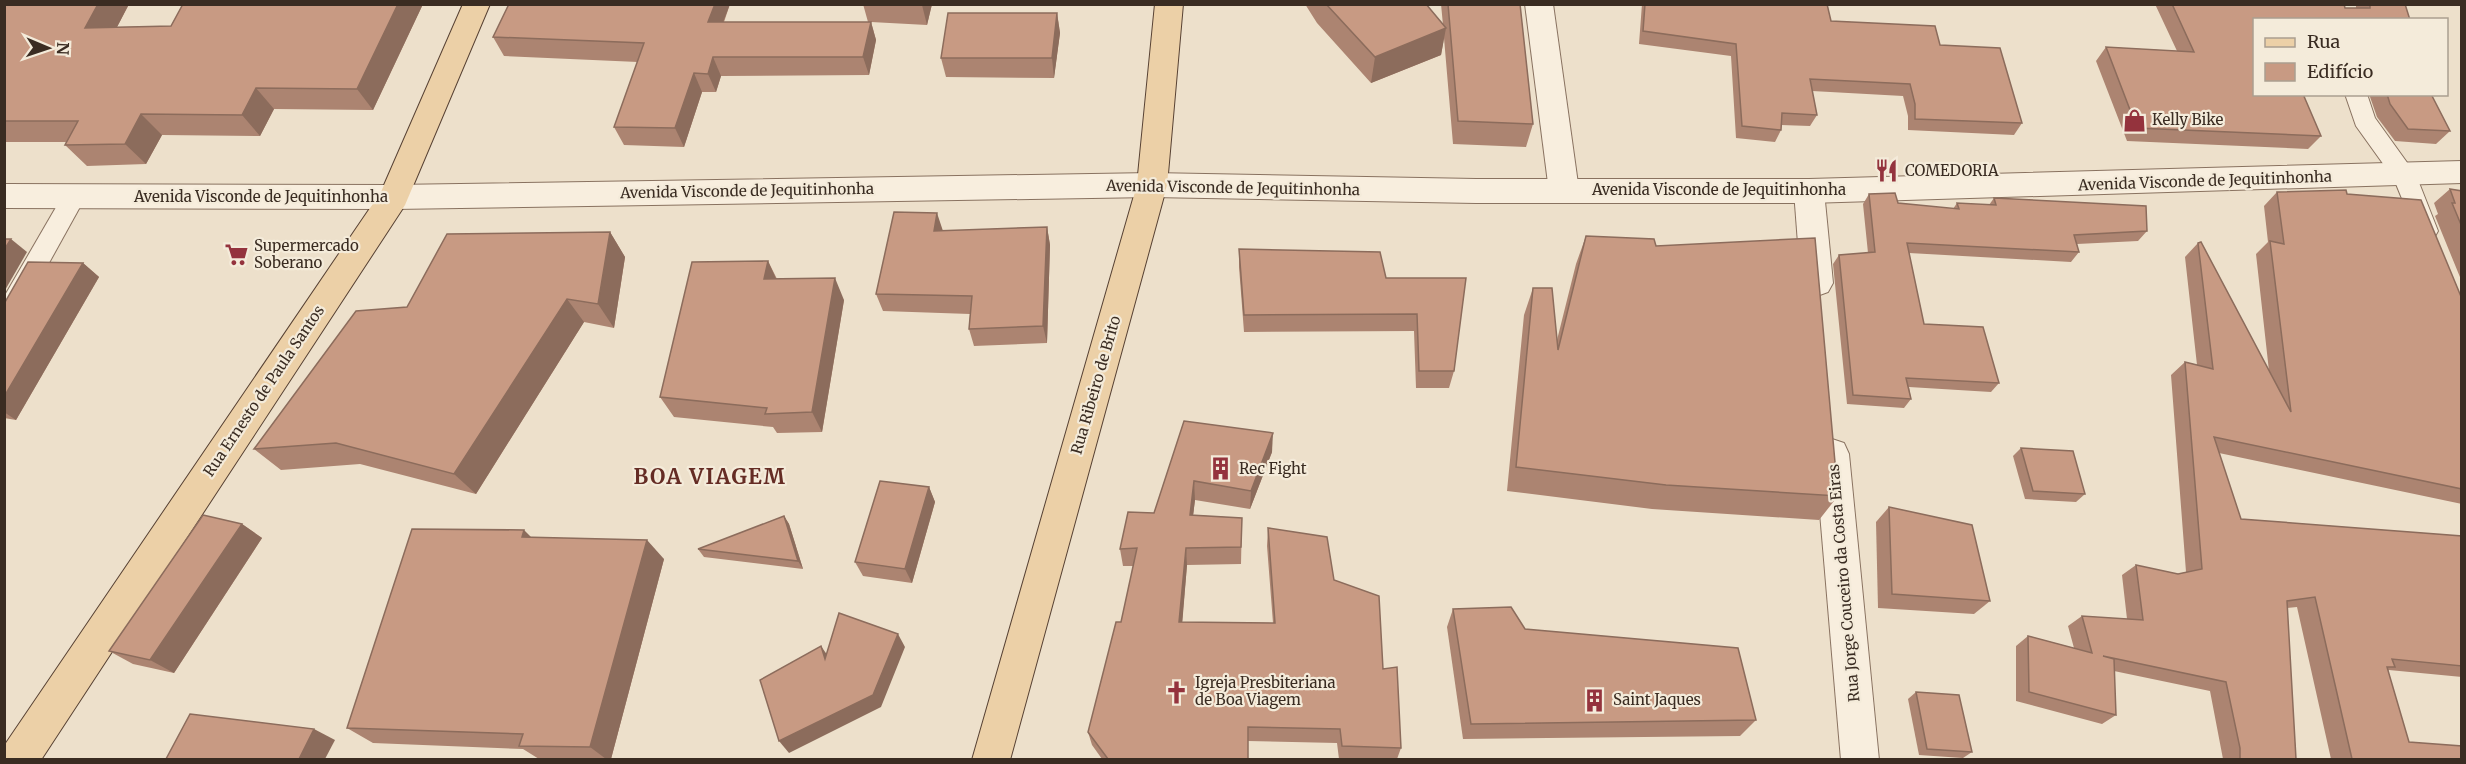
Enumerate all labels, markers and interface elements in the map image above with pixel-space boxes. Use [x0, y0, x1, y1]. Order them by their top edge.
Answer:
north arrow [18, 18, 78, 78]
legend [2253, 18, 2448, 96]
text: Rua [2307, 30, 2341, 53]
text: N [53, 42, 73, 56]
text: Edifício [2307, 60, 2373, 83]
shop icon: Kelly Bike [2121, 107, 2147, 133]
place label: Kelly Bike [2152, 110, 2224, 129]
restaurant icon: COMEDORIA [1874, 158, 1900, 184]
place label: COMEDORIA [1905, 161, 1999, 180]
street label: Avenida Visconde de Jequitinhonha [2077, 167, 2332, 194]
street label: Avenida Visconde de Jequitinhonha [1105, 176, 1360, 199]
street label: Avenida Visconde de Jequitinhonha [619, 179, 874, 202]
street label: Avenida Visconde de Jequitinhonha [1591, 180, 1846, 199]
street label: Avenida Visconde de Jequitinhonha [133, 187, 388, 206]
place label: Supermercado Soberano [254, 236, 359, 272]
supermarket icon: Supermercado Soberano [223, 242, 249, 268]
street label: Rua Ernesto de Paula Santos [199, 301, 328, 480]
street label: Rua Ribeiro de Brito [1067, 313, 1124, 456]
building icon: Rec Fight [1208, 456, 1234, 482]
place label: Rec Fight [1239, 459, 1307, 478]
district label: BOA VIAGEM [634, 463, 786, 490]
street label: Rua Jorge Couceiro da Costa Eiras [1824, 463, 1863, 703]
place label: Igreja Presbiteriana de Boa Viagem [1195, 673, 1336, 709]
church icon: Igreja Presbiteriana de Boa Viagem [1164, 679, 1190, 705]
building icon: Saint Jaques [1582, 687, 1608, 713]
place label: Saint Jaques [1613, 690, 1701, 709]

